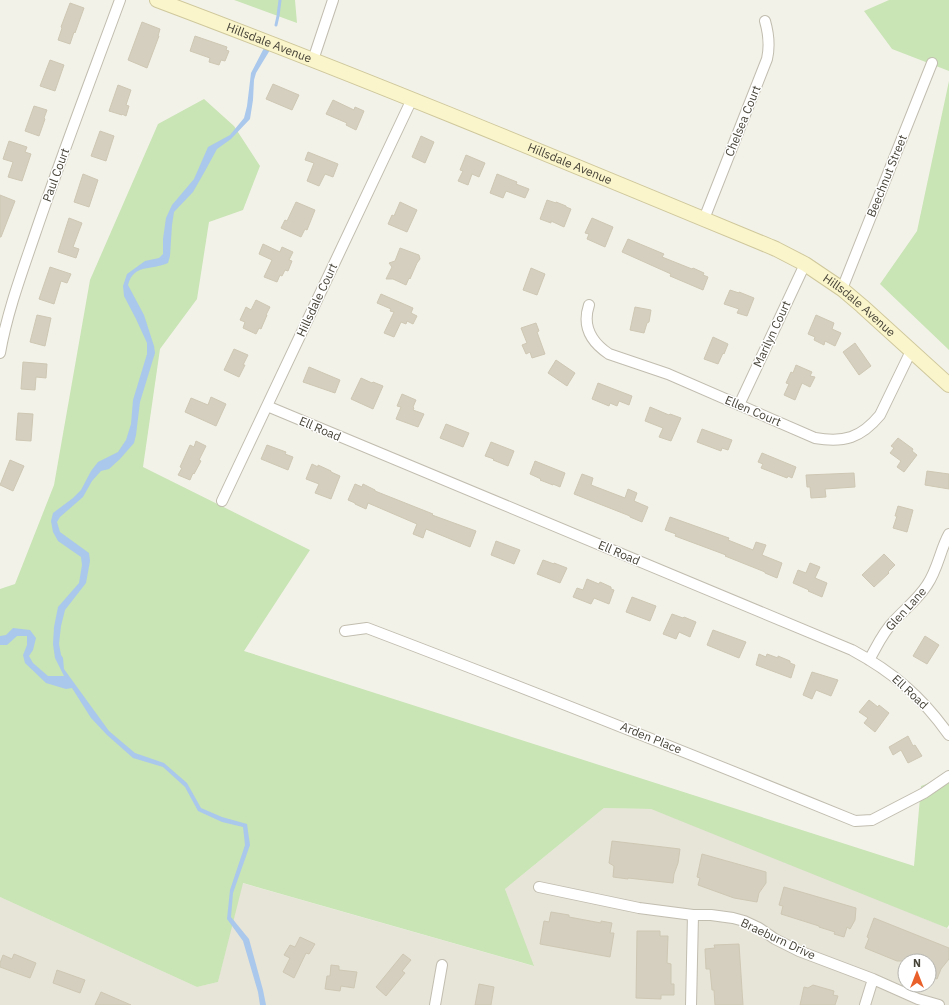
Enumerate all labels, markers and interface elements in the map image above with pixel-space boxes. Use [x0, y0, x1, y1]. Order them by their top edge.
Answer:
street label: Hillsdale Avenue [225, 19, 314, 66]
street label: Chelsea Court [721, 83, 764, 159]
street label: Beechnut Street [863, 132, 910, 219]
street label: Hillsdale Avenue [525, 139, 615, 187]
street label: Paul Court [39, 146, 72, 204]
street label: Hillsdale Court [293, 261, 340, 339]
street label: Hillsdale Avenue [820, 270, 899, 340]
street label: Marilyn Court [750, 298, 794, 370]
street label: Ellen Court [723, 392, 783, 429]
street label: Ell Road [297, 413, 343, 444]
street label: Ell Road [596, 537, 642, 568]
street label: Glen Lane [882, 583, 929, 634]
street label: Ell Road [889, 671, 932, 712]
street label: Arden Place [618, 718, 684, 757]
street label: Braeburn Drive [738, 915, 818, 963]
north arrow [897, 953, 937, 993]
text: N [913, 956, 921, 970]

